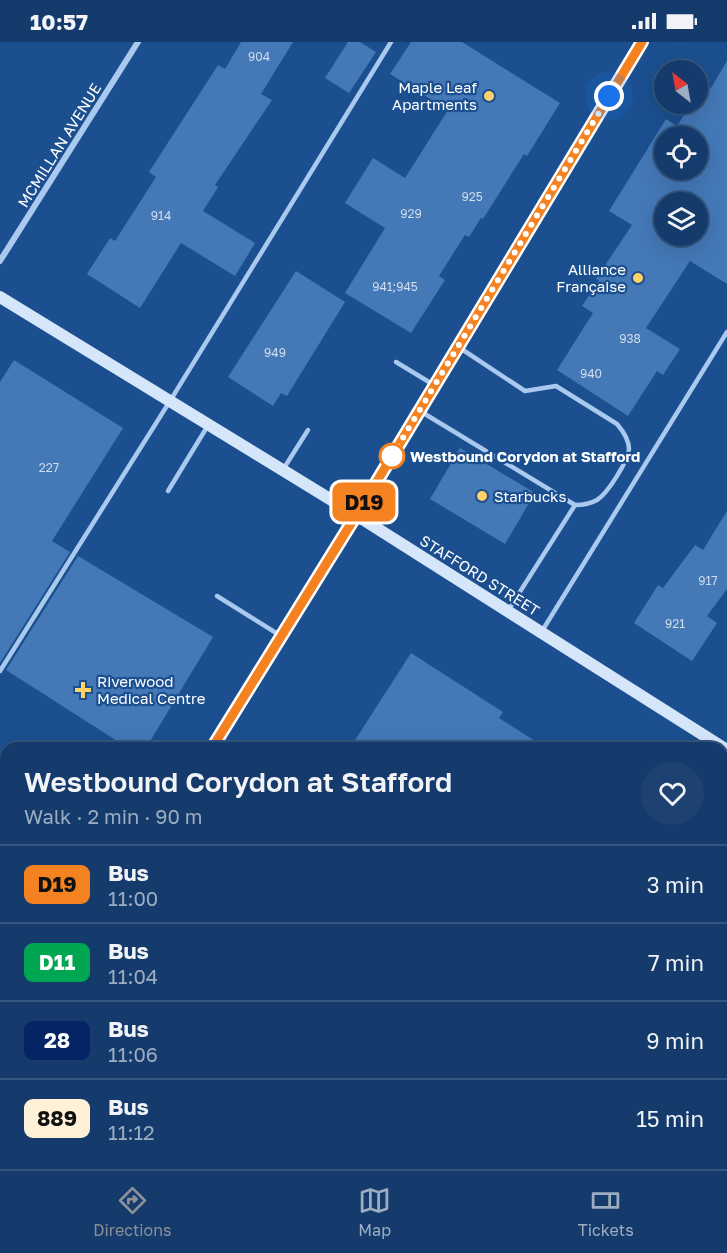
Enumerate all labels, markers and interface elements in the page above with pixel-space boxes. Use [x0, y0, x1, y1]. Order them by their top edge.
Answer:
text: 10:57 [30, 8, 88, 35]
house number: 904 [248, 49, 270, 64]
north arrow [654, 60, 708, 114]
map controls [654, 60, 708, 246]
place label: Maple Leaf Apartments [392, 78, 478, 113]
street label: MCMILLAN AVENUE [14, 80, 104, 210]
your location [594, 81, 624, 111]
marker: Maple Leaf Apartments [482, 89, 496, 103]
button: locate [654, 126, 708, 180]
house number: 925 [461, 189, 483, 204]
button: layers [654, 192, 708, 246]
house number: 929 [400, 206, 422, 221]
house number: 914 [151, 208, 171, 223]
place label: Alliance Française [556, 260, 626, 295]
marker: Alliance Française [631, 271, 645, 285]
house number: 941;945 [372, 279, 418, 294]
house number: 938 [619, 331, 641, 346]
house number: 949 [264, 345, 286, 360]
house number: 940 [580, 366, 602, 381]
marker: Westbound Corydon at Stafford [379, 443, 405, 469]
place label: Westbound Corydon at Stafford [410, 447, 640, 465]
house number: 227 [39, 460, 59, 475]
line badge: D19 [330, 482, 398, 522]
place label: Starbucks [494, 487, 567, 505]
text: D19 [344, 489, 384, 515]
marker: Starbucks [475, 489, 489, 503]
street label: STAFFORD STREET [417, 531, 543, 619]
house number: 917 [698, 573, 718, 588]
house number: 921 [665, 616, 685, 631]
place label: Riverwood Medical Centre [97, 672, 206, 707]
marker: Riverwood Medical Centre [74, 681, 92, 699]
button: heart [641, 762, 704, 825]
text: Westbound Corydon at Stafford [24, 765, 452, 798]
text: Walk · 2 min · 90 m [24, 804, 203, 828]
text: Bus [108, 859, 149, 886]
text: D19 [37, 871, 77, 897]
text: 3 min [647, 871, 704, 898]
text: 11:00 [108, 886, 158, 910]
text: Bus [108, 937, 149, 964]
text: D11 [39, 949, 75, 975]
text: 7 min [648, 949, 704, 976]
text: 11:04 [108, 964, 158, 988]
text: Bus [108, 1015, 149, 1042]
text: 28 [44, 1027, 70, 1053]
text: 9 min [646, 1027, 704, 1054]
text: 11:06 [108, 1042, 158, 1066]
text: Bus [108, 1093, 149, 1120]
text: 889 [37, 1105, 77, 1131]
text: 15 min [636, 1105, 704, 1132]
text: 11:12 [108, 1120, 155, 1144]
tab: Directions [93, 1184, 172, 1240]
tab: Map [358, 1184, 391, 1240]
tab: Tickets [578, 1184, 634, 1240]

